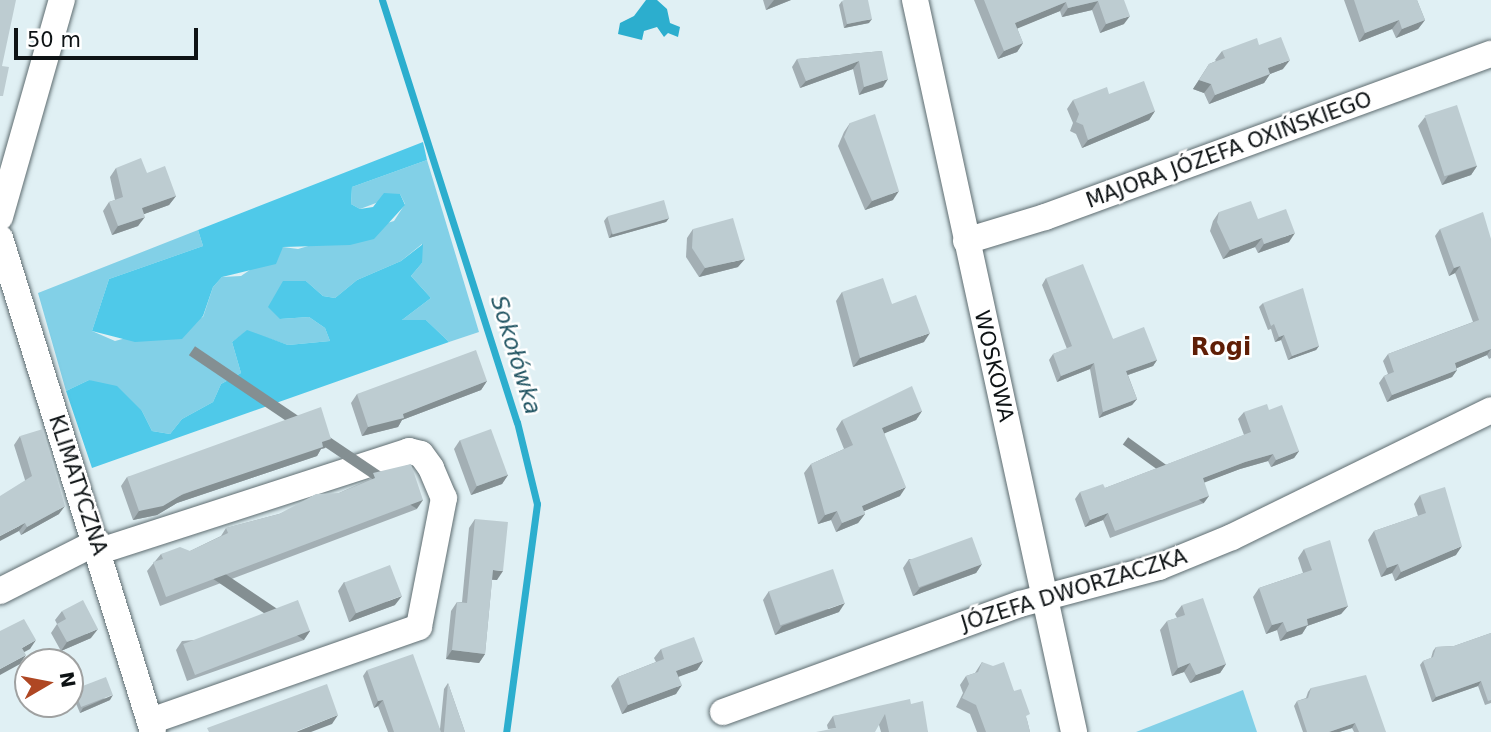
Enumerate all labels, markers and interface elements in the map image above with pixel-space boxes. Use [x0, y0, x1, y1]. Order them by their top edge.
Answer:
scale bar [18, 14, 201, 58]
text: 50 m [27, 28, 81, 52]
street label: MAJORA JÓZEFA OXIŃSKIEGO [1083, 86, 1375, 214]
water label: Sokołówka [485, 292, 547, 418]
street label: WOSKOWA [969, 308, 1019, 424]
district label: Rogi [1191, 334, 1251, 362]
street label: KLIMATYCZNA [43, 412, 113, 558]
street label: JÓZEFA DWORZACZKA [958, 544, 1190, 636]
north arrow [14, 648, 84, 718]
text: N [55, 670, 80, 689]

